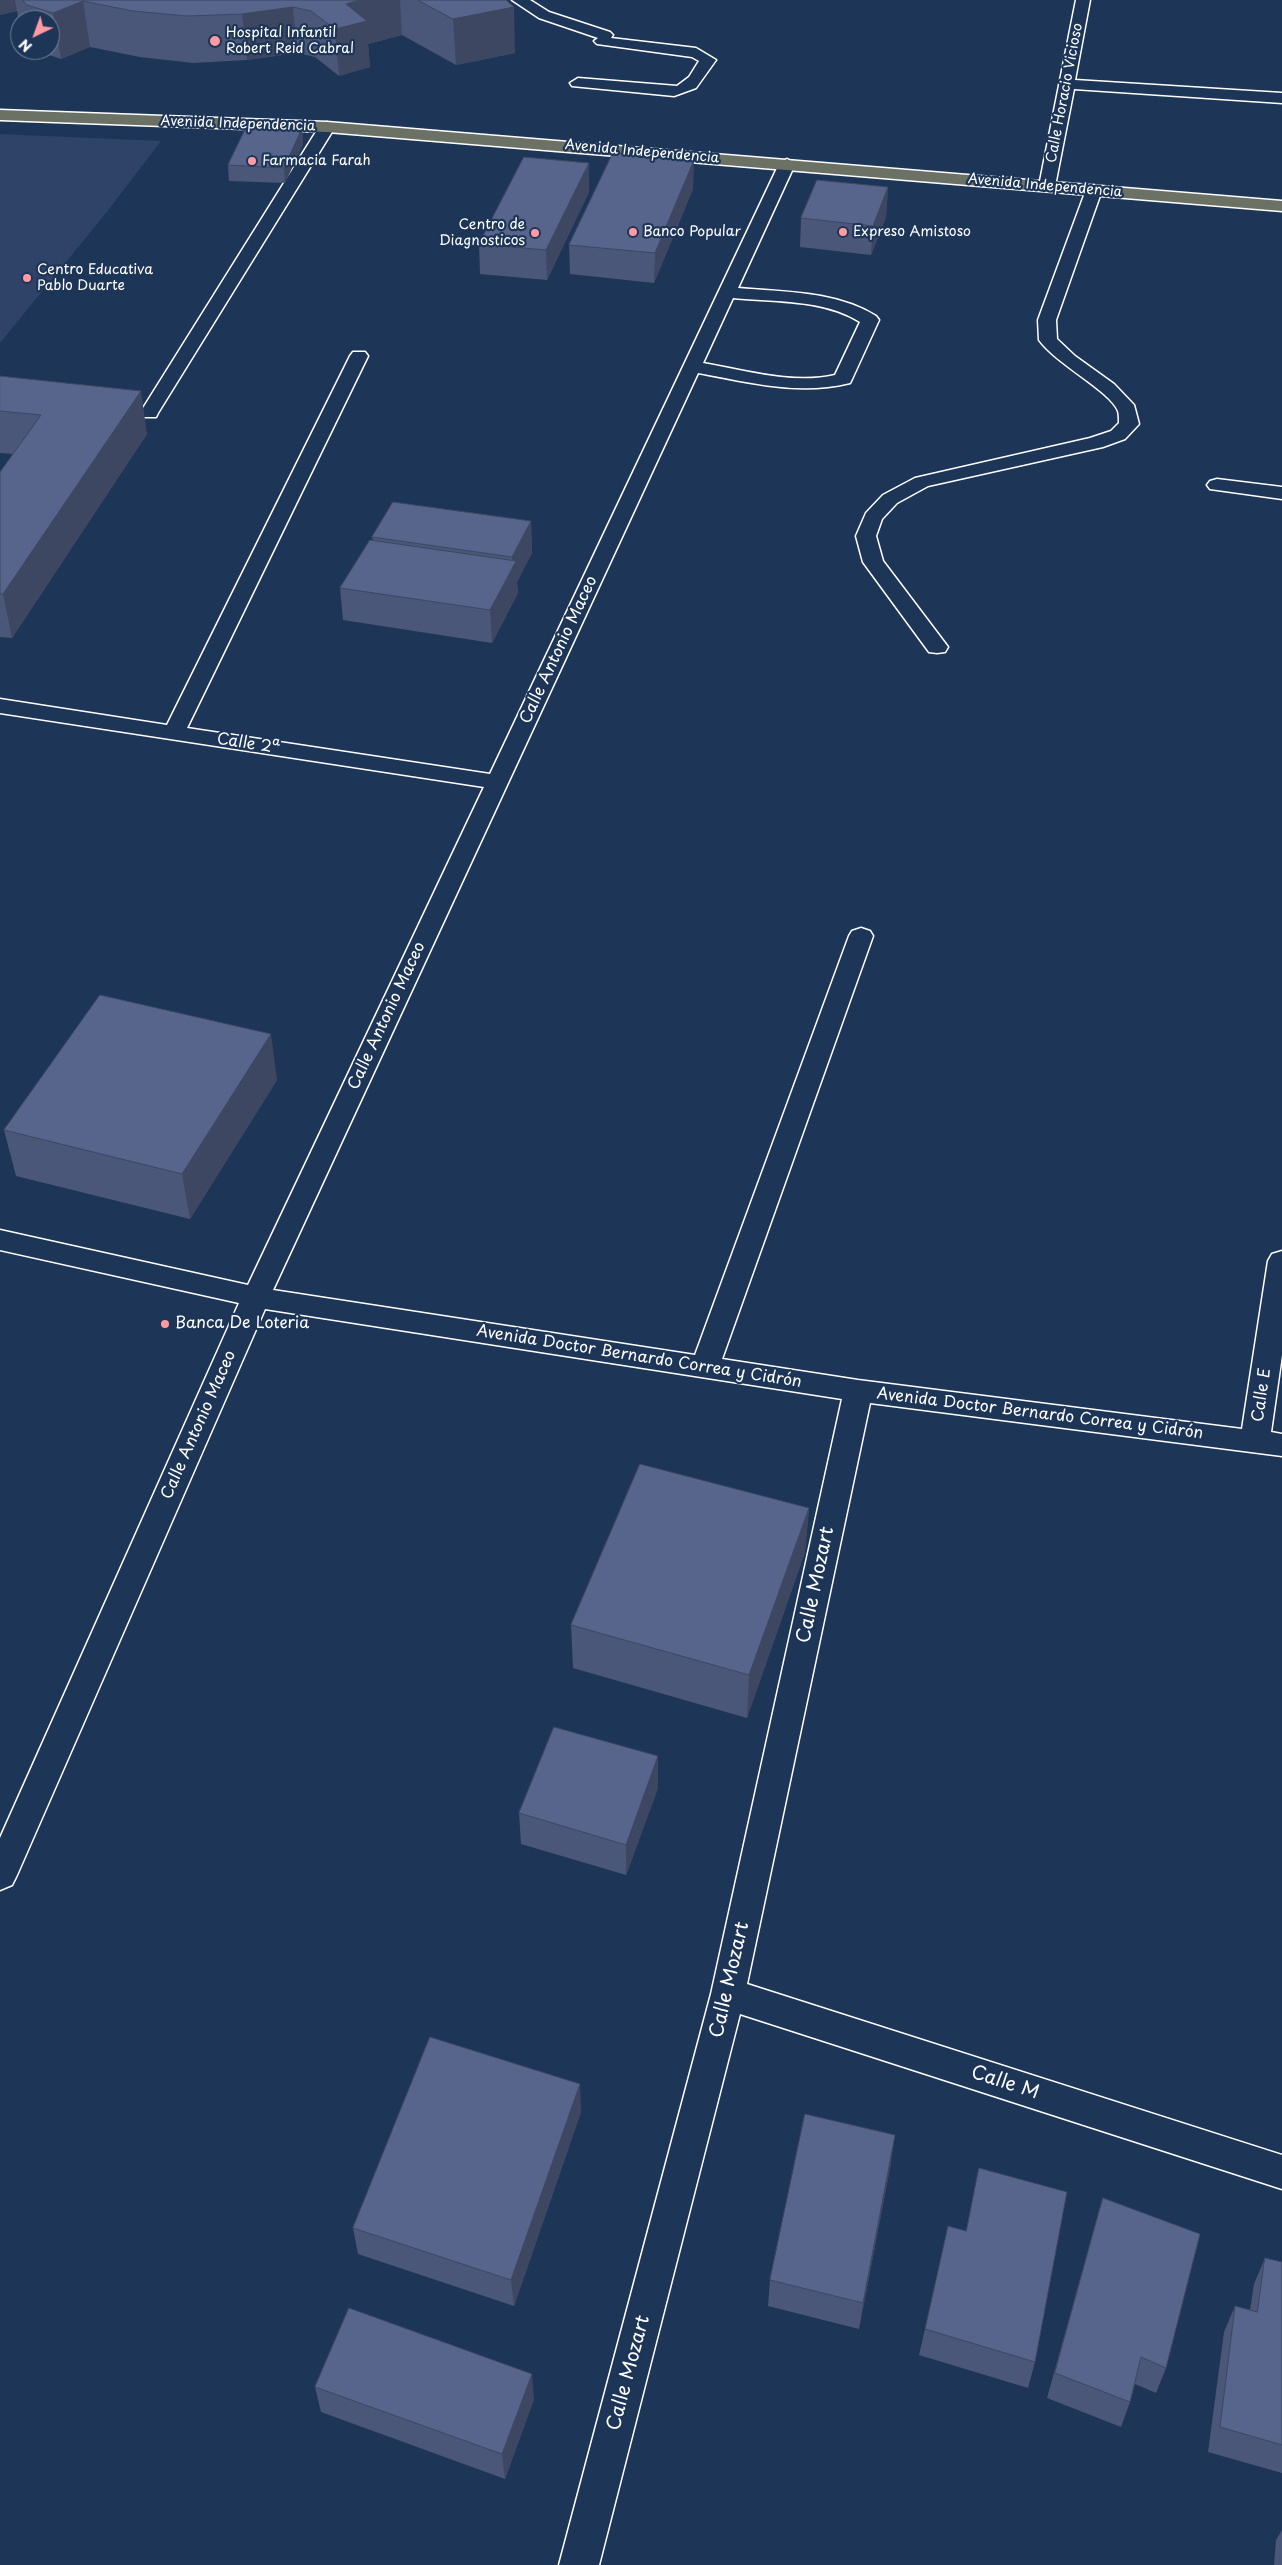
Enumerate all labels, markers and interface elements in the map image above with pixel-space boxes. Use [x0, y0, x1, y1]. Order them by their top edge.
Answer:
north arrow [10, 10, 60, 60]
street label: Calle Horacio Vicioso [1043, 22, 1087, 164]
place label: Hospital Infantil Robert Reid Cabral [226, 25, 354, 58]
text: N [14, 34, 36, 57]
marker: Hospital Infantil Robert Reid Cabral [208, 34, 222, 48]
street label: Avenida Independencia [160, 113, 316, 135]
street label: Avenida Independencia [564, 137, 720, 167]
place label: Farmacia Farah [262, 153, 371, 169]
marker: Farmacia Farah [246, 155, 258, 167]
street label: Avenida Independencia [967, 171, 1123, 201]
place label: Centro de Diagnosticos [439, 217, 525, 250]
place label: Banco Popular [643, 224, 741, 240]
place label: Expreso Amistoso [853, 224, 971, 240]
marker: Banco Popular [627, 226, 639, 238]
marker: Expreso Amistoso [837, 226, 849, 238]
marker: Centro de Diagnosticos [529, 227, 541, 239]
place label: Centro Educativa Pablo Duarte [37, 262, 153, 294]
marker: Centro Educativa Pablo Duarte [21, 272, 33, 284]
street label: Calle Antonio Maceo [516, 573, 602, 727]
street label: Calle 2ª [215, 730, 281, 758]
street label: Calle Antonio Maceo [344, 939, 430, 1093]
place label: Banca De Loteria [175, 1314, 309, 1334]
marker: Banca De Loteria [159, 1318, 171, 1330]
street label: Avenida Doctor Bernardo Correa y Cidrón [475, 1322, 803, 1392]
street label: Calle Antonio Maceo [158, 1348, 240, 1502]
street label: Calle E [1249, 1367, 1275, 1423]
street label: Avenida Doctor Bernardo Correa y Cidrón [876, 1384, 1204, 1444]
street label: Calle Mozart [793, 1525, 839, 1645]
street label: Calle Mozart [706, 1920, 754, 2040]
street label: Calle M [968, 2061, 1042, 2105]
street label: Calle Mozart [603, 2313, 655, 2433]

